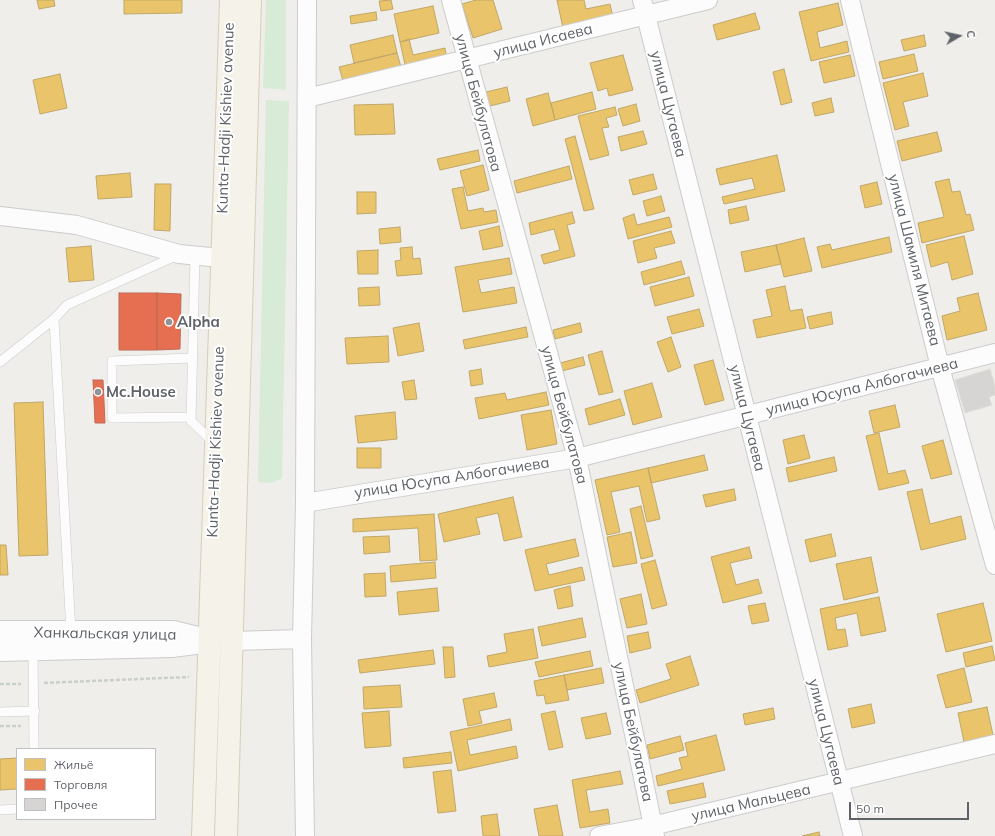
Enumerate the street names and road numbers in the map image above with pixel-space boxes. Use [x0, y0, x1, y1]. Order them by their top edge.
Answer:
street label: улица Исаева [492, 20, 594, 62]
street label: Kunta-Hadji Kishiev avenue [214, 22, 238, 214]
street label: улица Бейбулатова [451, 32, 505, 174]
street label: улица Цугаева [646, 49, 690, 159]
street label: улица Шамиля Митаева [884, 172, 944, 348]
street label: улица Бейбулатова [537, 344, 591, 486]
street label: Kunta-Hadji Kishiev avenue [204, 346, 228, 538]
street label: улица Юсупа Албогачиева [764, 354, 960, 420]
street label: улица Цугаева [725, 363, 769, 473]
street label: улица Юсупа Албогачиева [353, 454, 551, 502]
street label: Ханкальская улица [33, 624, 177, 644]
street label: улица Бейбулатова [609, 661, 657, 803]
street label: улица Цугаева [804, 677, 848, 787]
street label: улица Мальцева [690, 781, 812, 825]

